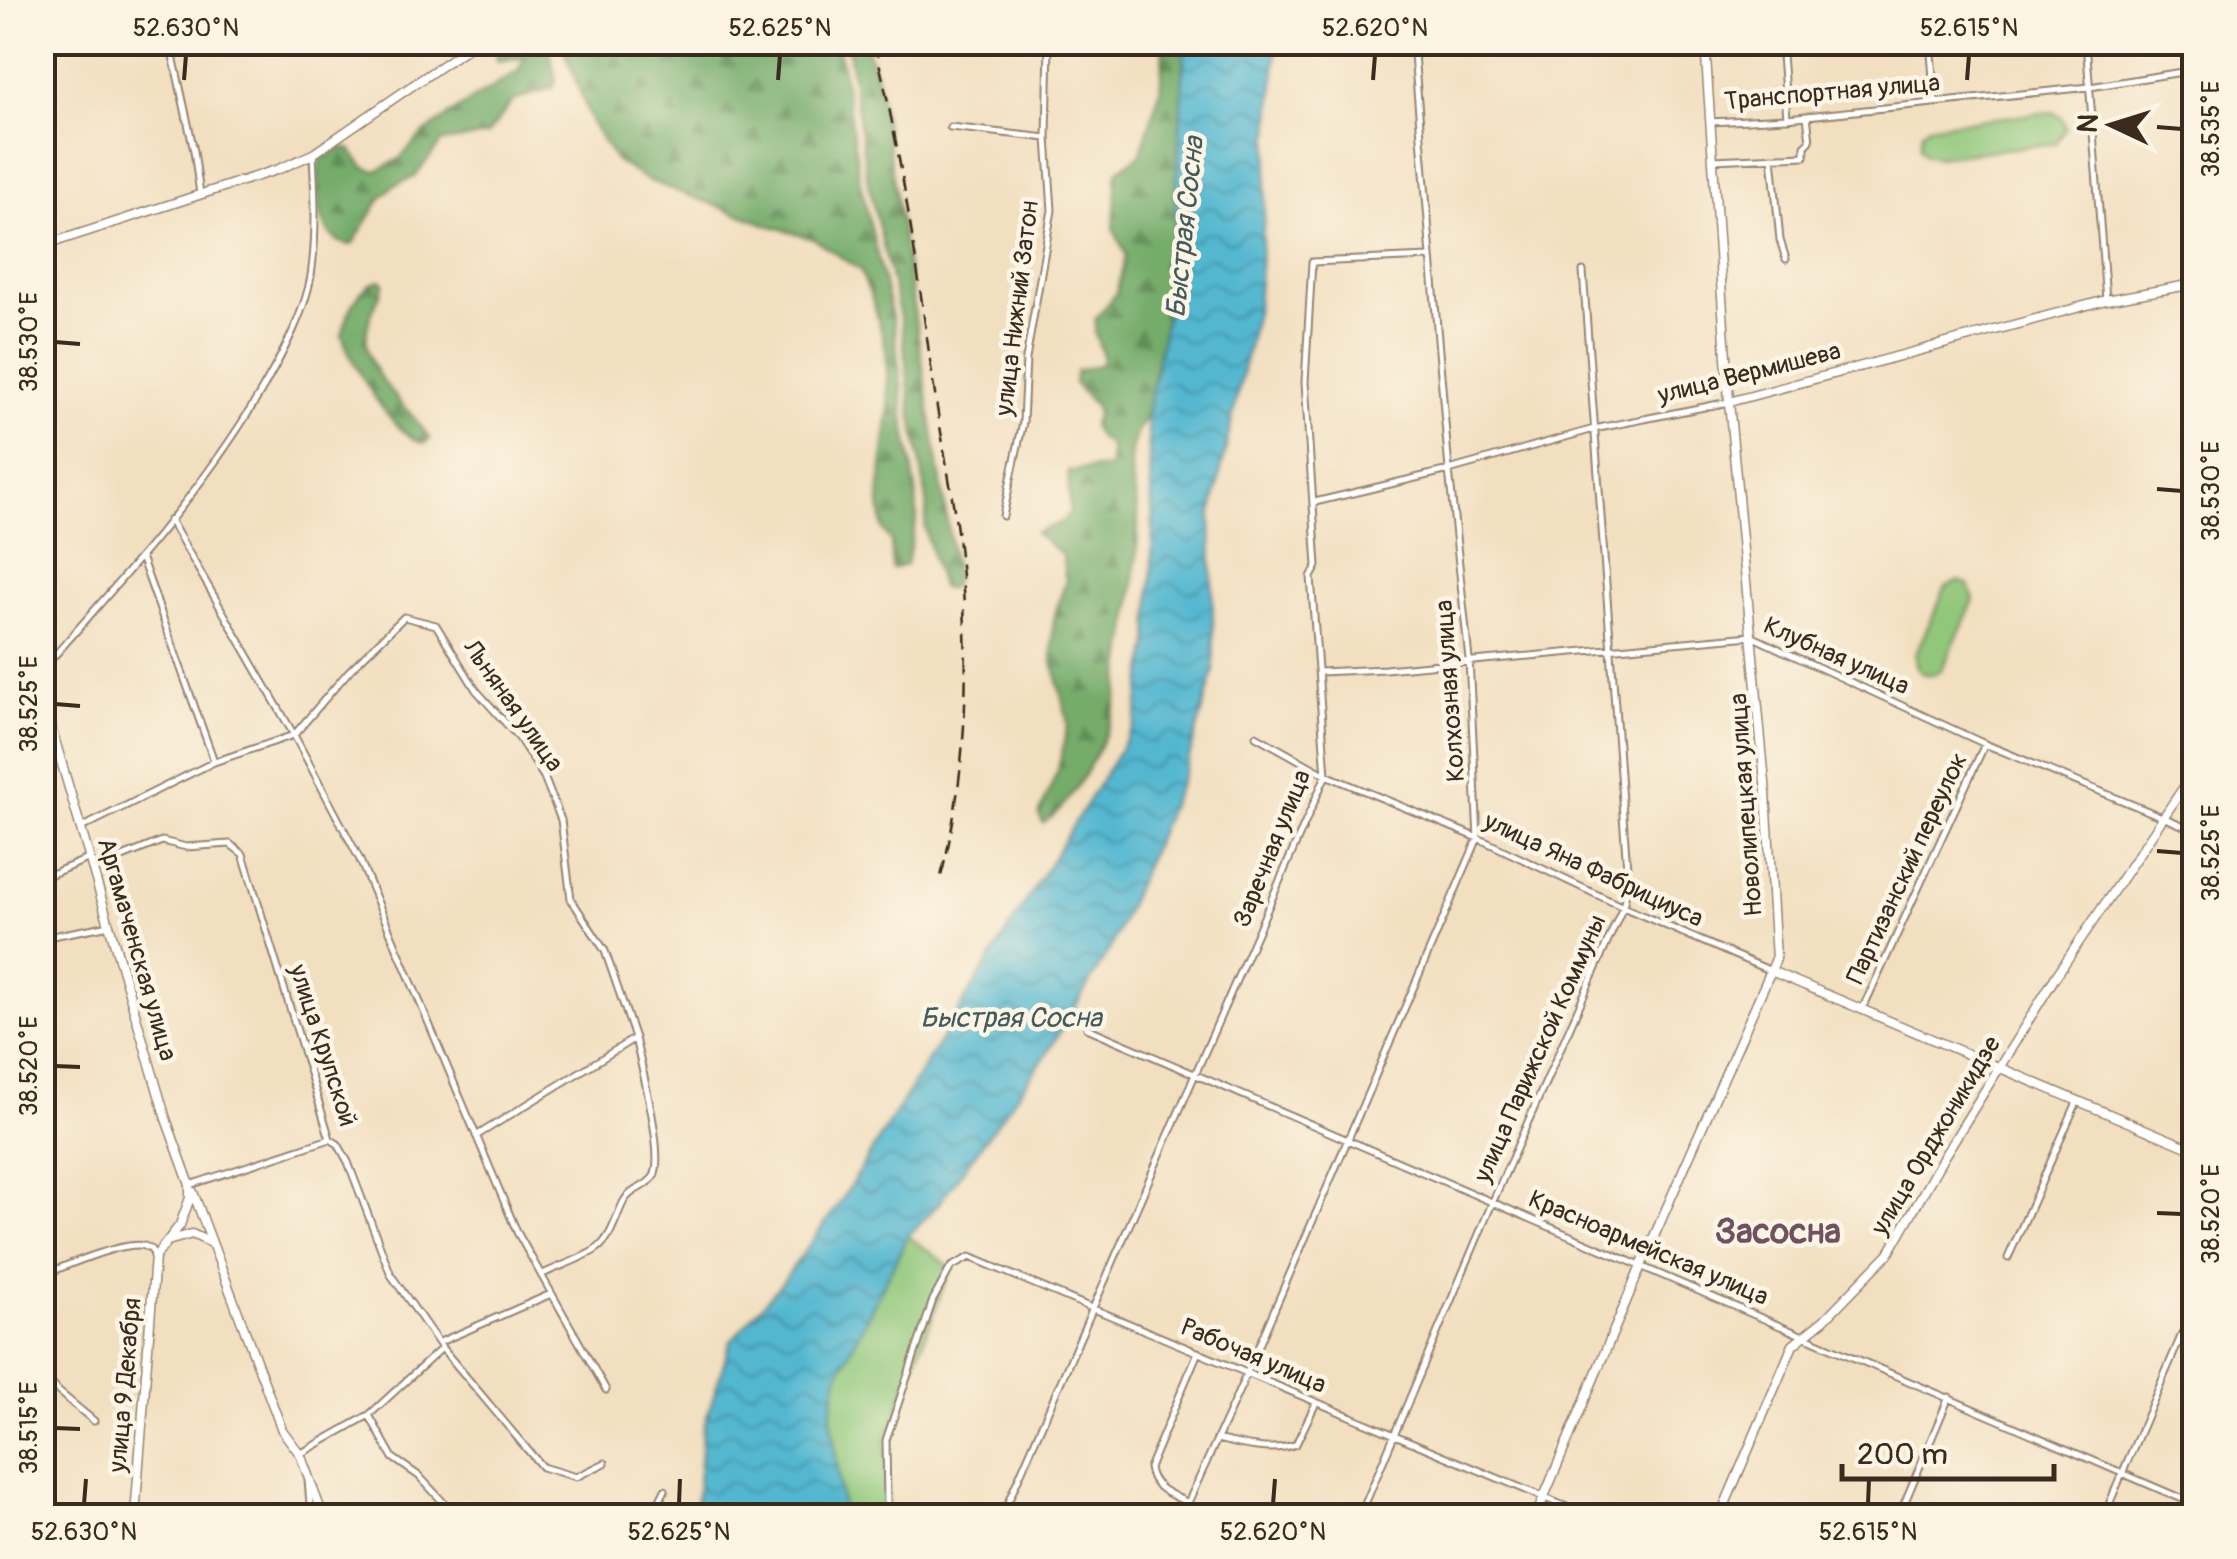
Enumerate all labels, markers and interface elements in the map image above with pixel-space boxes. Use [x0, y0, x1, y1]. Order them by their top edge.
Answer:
text: 52.630°N [133, 13, 239, 44]
text: 52.625°N [729, 13, 831, 44]
text: 52.620°N [1322, 13, 1428, 44]
text: 52.615°N [1920, 13, 2018, 44]
street label: Транспортная улица [1723, 68, 1941, 117]
north arrow [2062, 75, 2162, 175]
text: 38.535°E [2196, 80, 2227, 178]
text: N [2070, 113, 2107, 134]
water label: Быстрая Сосна [1159, 133, 1213, 319]
street label: улица Нижний Затон [989, 199, 1046, 419]
text: 38.530°E [14, 292, 45, 392]
street label: улица Вермишева [1654, 336, 1844, 411]
text: 38.530°E [2196, 441, 2227, 541]
street label: Колхозная улица [1429, 599, 1472, 783]
street label: Клубная улица [1759, 610, 1914, 702]
street label: Льняная улица [455, 633, 570, 778]
text: 38.525°E [14, 655, 45, 753]
street label: Новолипецкая улица [1723, 692, 1770, 918]
street label: Партизанский переулок [1840, 748, 1975, 989]
street label: Заречная улица [1227, 765, 1318, 932]
text: 38.525°E [2196, 804, 2227, 902]
street label: улица Яна Фабрициуса [1478, 806, 1708, 935]
street label: Аргамаченская улица [90, 834, 183, 1064]
street label: улица Парижской Коммуны [1467, 910, 1613, 1188]
street label: улица Крупской [282, 960, 363, 1130]
water label: Быстрая Сосна [920, 1001, 1104, 1036]
text: 38.520°E [14, 1016, 45, 1116]
street label: улица Орджоникидзе [1864, 1030, 2008, 1242]
text: 38.520°E [2196, 1164, 2227, 1264]
street label: Красноармейская улица [1524, 1184, 1773, 1313]
district label: Засосна [1715, 1210, 1841, 1254]
street label: улица 9 Декабря [102, 1297, 149, 1475]
street label: Рабочая улица [1176, 1312, 1331, 1401]
text: 38.515°E [14, 1382, 45, 1474]
scale bar [1842, 1419, 2054, 1481]
text: 200 m [1857, 1436, 1948, 1473]
text: 52.630°N [31, 1517, 137, 1548]
text: 52.625°N [628, 1517, 730, 1548]
text: 52.620°N [1220, 1517, 1326, 1548]
text: 52.615°N [1819, 1517, 1917, 1548]

